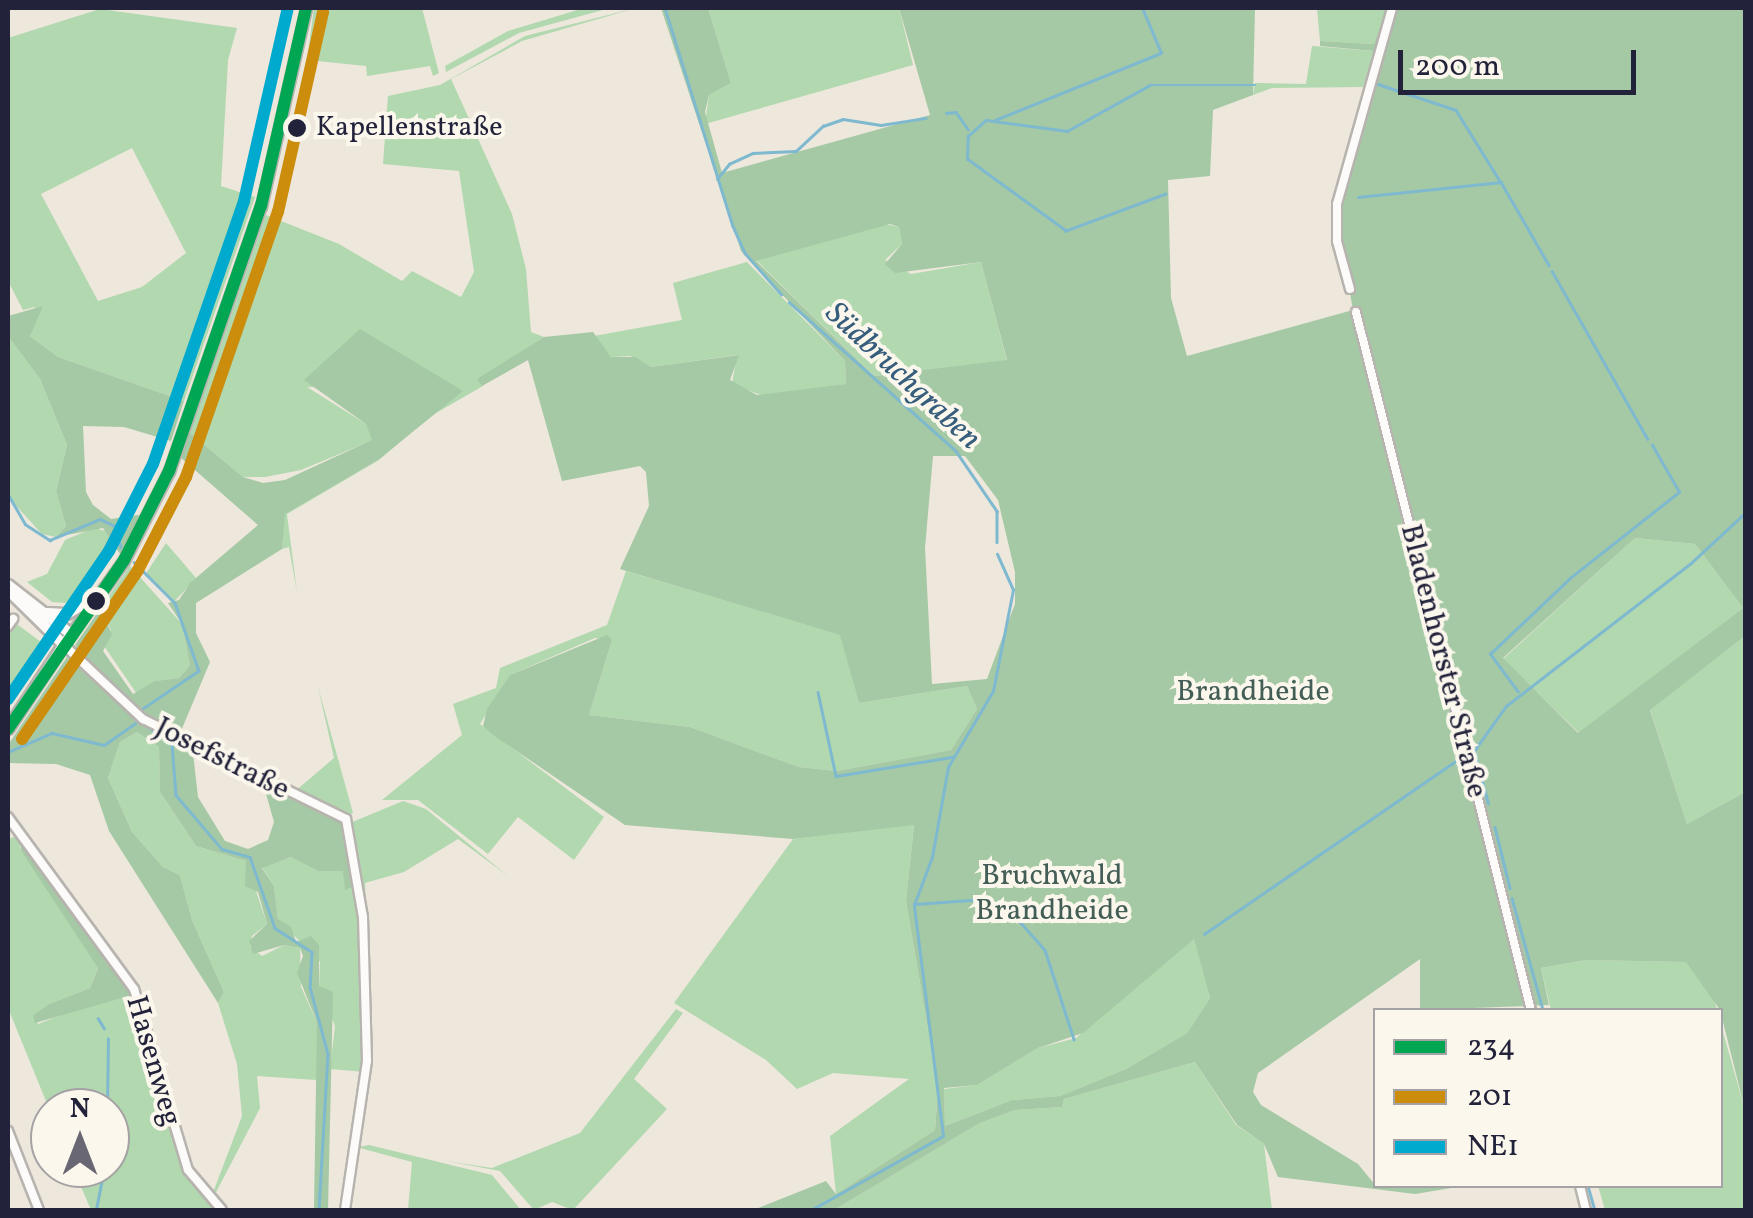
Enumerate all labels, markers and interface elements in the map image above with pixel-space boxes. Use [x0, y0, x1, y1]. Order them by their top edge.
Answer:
scale bar [1403, 30, 1640, 92]
text: 200 m [1415, 46, 1500, 88]
place label: Kapellenstraße [316, 111, 502, 145]
marker: Kapellenstraße [287, 118, 307, 138]
water label: Südbruchgraben [816, 295, 988, 459]
street label: Bladenhorster Straße [1392, 520, 1494, 802]
unlabelled marker [86, 591, 106, 611]
park label: Brandheide [1176, 674, 1330, 710]
street label: Josefstraße [149, 710, 295, 808]
park label: Bruchwald Brandheide [975, 858, 1129, 928]
street label: Hasenweg [117, 992, 189, 1130]
legend [1373, 1008, 1723, 1188]
text: 234 [1467, 1026, 1516, 1068]
text: 201 [1467, 1076, 1512, 1118]
north arrow [30, 1088, 130, 1188]
text: N [70, 1090, 90, 1129]
text: NE1 [1467, 1126, 1519, 1168]

